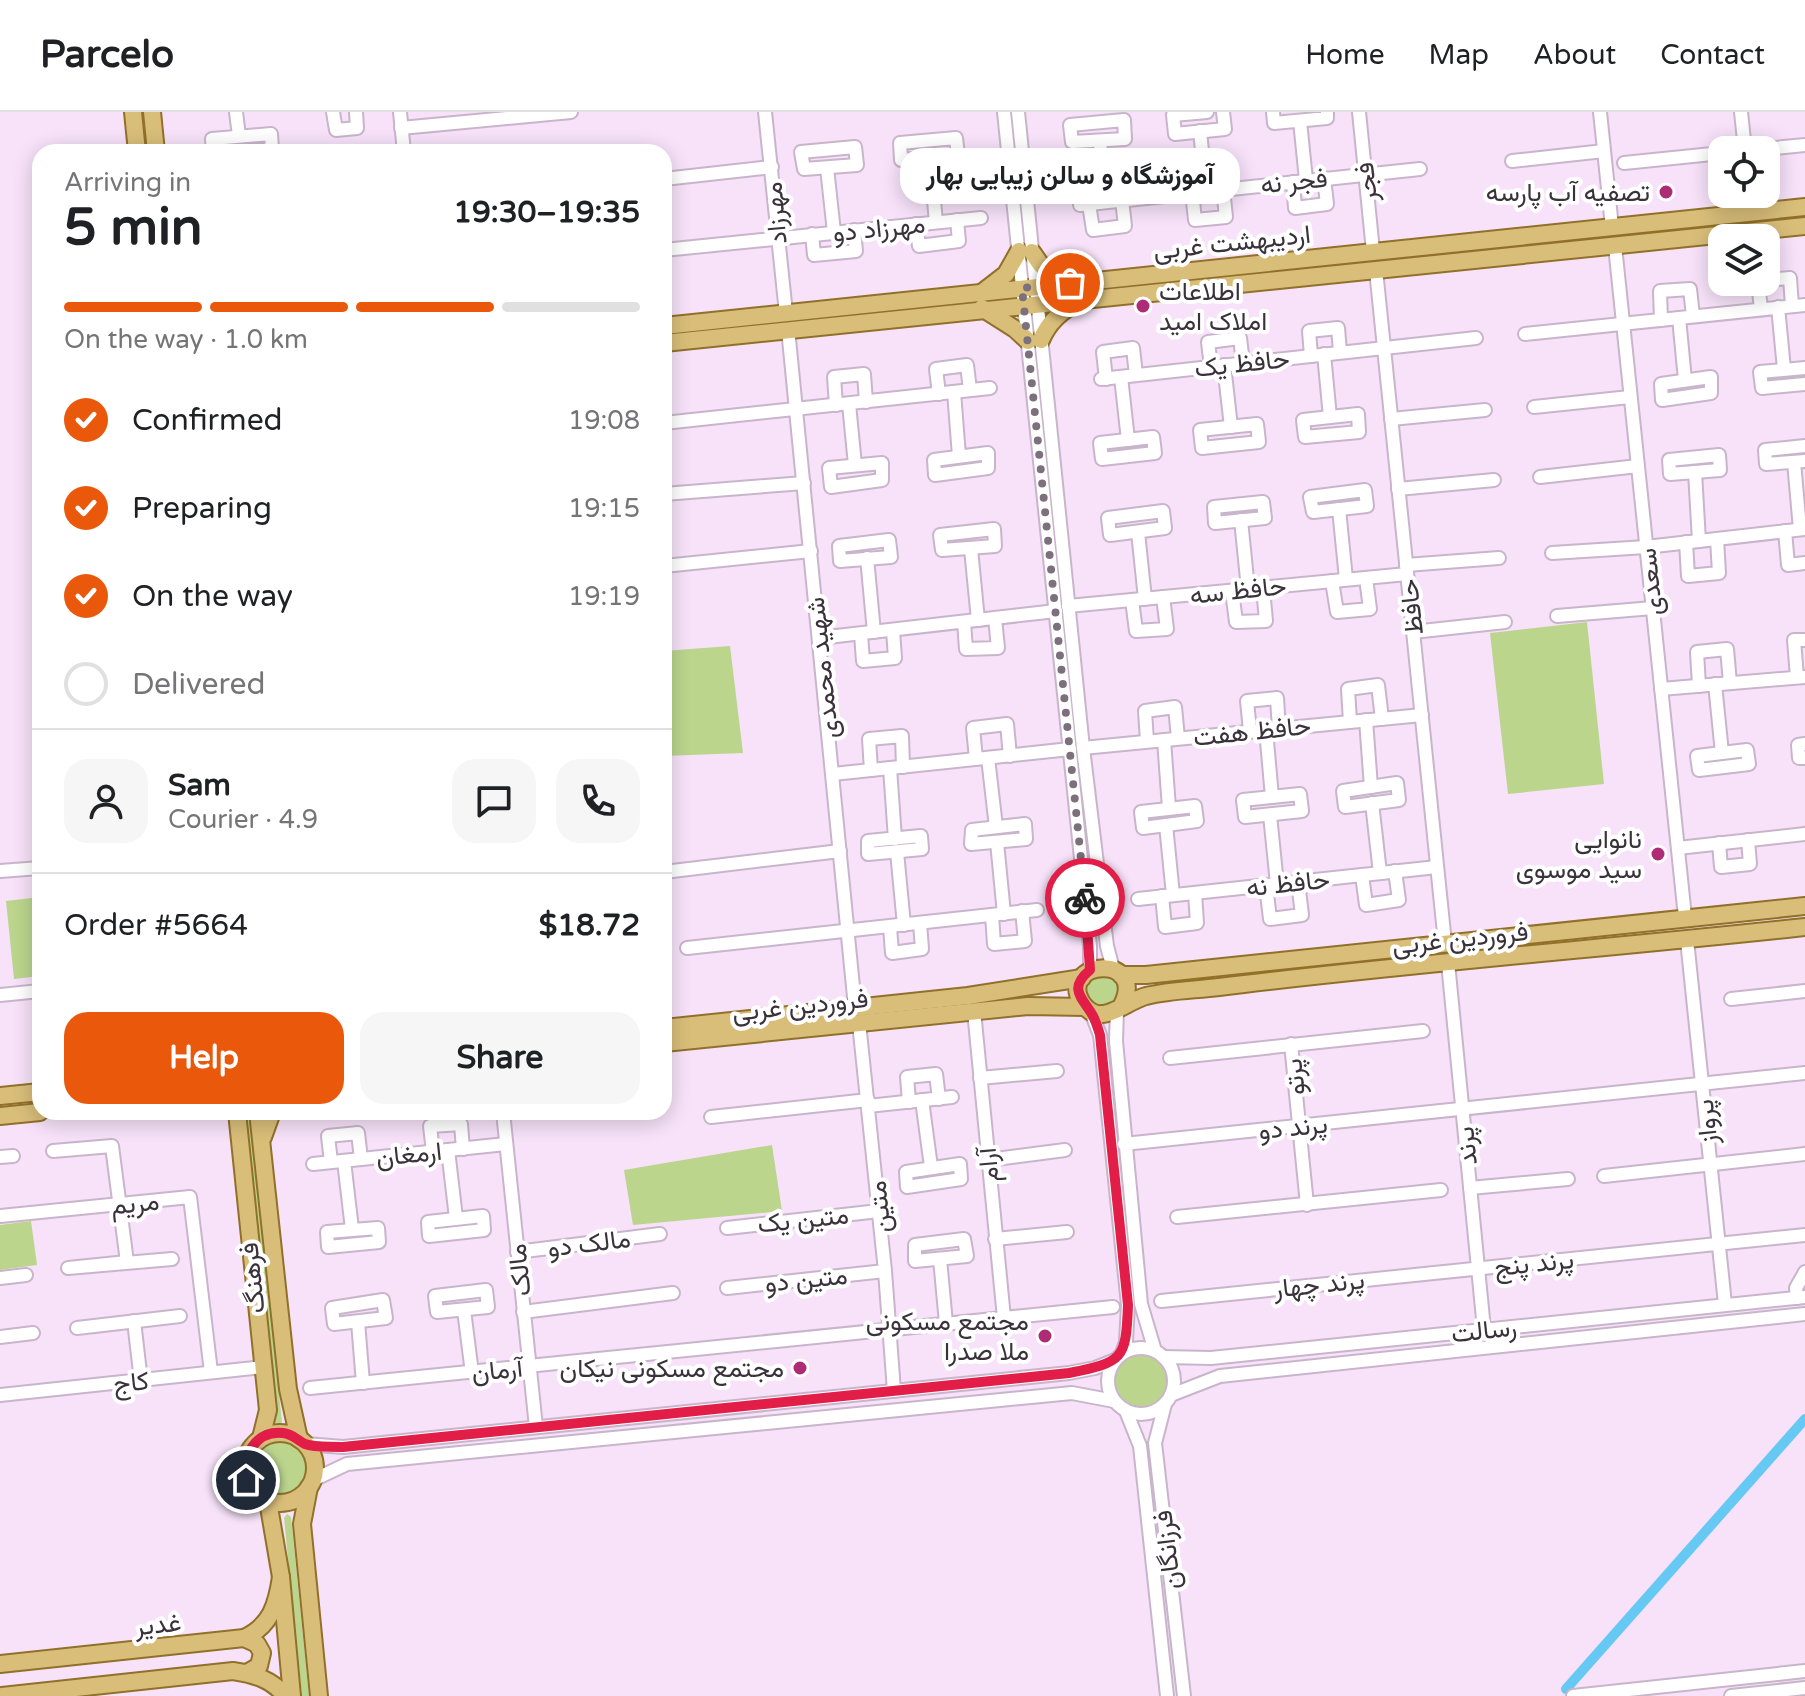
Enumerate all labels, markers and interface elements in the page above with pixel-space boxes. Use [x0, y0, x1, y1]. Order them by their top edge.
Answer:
text: Parcelo [40, 32, 174, 78]
text: Home [1305, 38, 1385, 72]
text: Map [1429, 38, 1489, 72]
text: About [1533, 38, 1616, 72]
text: Contact [1660, 38, 1765, 72]
map controls [1708, 136, 1780, 296]
button: locate [1708, 136, 1780, 208]
callout: آموزشگاه و سالن زیبایی بهار [900, 147, 1240, 203]
text: آموزشگاه و سالن زیبایی بهار [926, 160, 1214, 191]
street label: فجر [1349, 161, 1384, 204]
street label: فجر نه [1259, 163, 1329, 200]
text: Arriving in [64, 167, 191, 198]
place label: تصفیه آب پارسه [1486, 177, 1650, 210]
street label: مهرزاد [757, 181, 794, 245]
marker: تصفیه آب پارسه [1657, 183, 1675, 201]
text: 19:30–19:35 [453, 194, 640, 231]
text: 5 min [64, 196, 203, 259]
street label: مهرزاد دو [831, 208, 927, 249]
street label: اردیبهشت غربی [1152, 219, 1312, 266]
button: layers [1708, 224, 1780, 296]
pin [1036, 249, 1104, 317]
icon: bag [1048, 261, 1092, 305]
place label: اطلاعات املاک امید [1159, 276, 1267, 337]
marker: اطلاعات املاک امید [1134, 297, 1152, 315]
text: On the way · 1.0 km [64, 324, 308, 355]
street label: حافظ یک [1193, 343, 1291, 384]
icon: check [64, 398, 108, 442]
text: Confirmed [132, 402, 283, 439]
text: 19:08 [568, 405, 640, 436]
icon: check [64, 486, 108, 530]
text: Preparing [132, 490, 272, 527]
text: 19:15 [568, 493, 640, 524]
street label: سعدی [1632, 547, 1669, 617]
street label: حافظ سه [1188, 570, 1288, 611]
icon: check [64, 574, 108, 618]
street label: حافظ [1393, 577, 1430, 636]
text: On the way [132, 578, 293, 615]
text: 19:19 [568, 581, 640, 612]
street label: شهید محمدی [800, 596, 845, 740]
text: Delivered [132, 666, 266, 703]
street label: حافظ هفت [1192, 710, 1312, 753]
button: person [64, 759, 148, 843]
button: chat [452, 759, 536, 843]
button: phone [556, 759, 640, 843]
text: Sam [168, 767, 231, 804]
text: Courier · 4.9 [168, 804, 318, 835]
place label: نانوایی سید موسوی [1516, 824, 1642, 885]
marker: نانوایی سید موسوی [1649, 845, 1667, 863]
courier [1045, 858, 1125, 938]
street label: حافظ نه [1245, 864, 1331, 903]
icon: bike [1063, 876, 1107, 920]
text: Order #5664 [64, 907, 248, 944]
text: $18.72 [539, 907, 640, 944]
street label: فروردین غربی [1390, 916, 1530, 961]
street label: فروردین غربی [730, 983, 870, 1028]
button: Help [64, 1012, 344, 1104]
button: Share [360, 1012, 640, 1104]
street label: پرتو [1277, 1057, 1314, 1097]
street label: پرواز [1689, 1098, 1726, 1147]
street label: پرند دو [1257, 1108, 1329, 1149]
street label: پرند [1449, 1125, 1486, 1167]
street label: ارمغان [375, 1136, 444, 1173]
street label: آرام [971, 1144, 1006, 1184]
street label: متین [861, 1179, 898, 1235]
street label: مریم [109, 1186, 161, 1222]
street label: متین یک [756, 1199, 850, 1240]
street label: مالک دو [546, 1223, 632, 1264]
street label: فرهنگ [233, 1241, 272, 1315]
street label: مالک [501, 1242, 538, 1298]
street label: پرند پنج [1493, 1244, 1576, 1285]
street label: متین دو [763, 1260, 849, 1299]
street label: پرند چهار [1271, 1264, 1366, 1307]
place label: مجتمع مسکونی ملا صدرا [866, 1306, 1029, 1367]
street label: رسالت [1450, 1312, 1518, 1349]
marker: مجتمع مسکونی ملا صدرا [1036, 1327, 1054, 1345]
street label: آرمان [470, 1352, 526, 1389]
place label: مجتمع مسکونی نیکان [560, 1353, 784, 1386]
marker: مجتمع مسکونی نیکان [791, 1359, 809, 1377]
street label: کاج [112, 1365, 151, 1402]
pin [212, 1446, 280, 1514]
icon: home [224, 1458, 268, 1502]
street label: فرزانگان [1147, 1508, 1188, 1591]
street label: غدیر [132, 1607, 183, 1642]

